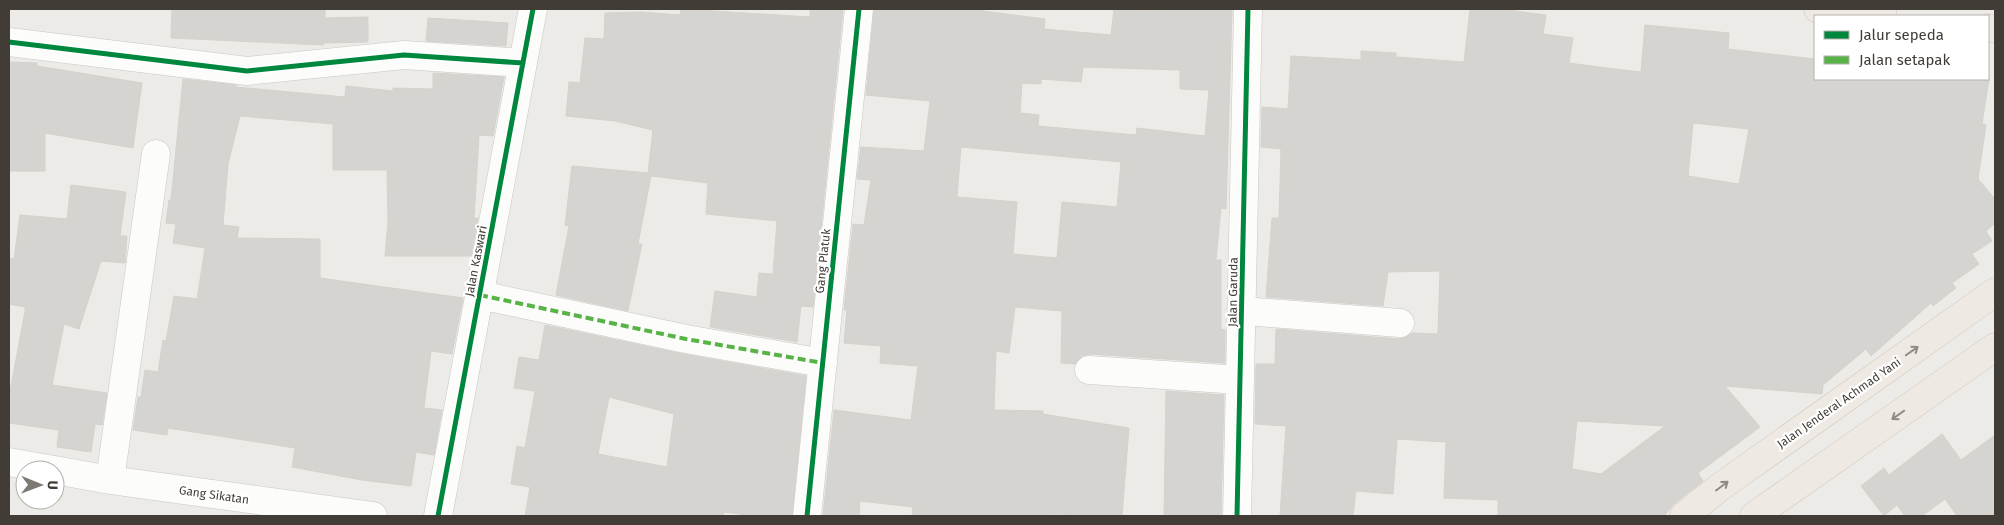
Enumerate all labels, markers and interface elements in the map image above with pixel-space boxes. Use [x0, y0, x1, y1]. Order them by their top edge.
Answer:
legend [1814, 15, 1989, 80]
text: Jalur sepeda [1859, 26, 1944, 44]
text: Jalan setapak [1859, 51, 1950, 69]
street label: Jalan Kaswari [462, 224, 490, 298]
street label: Gang Platuk [813, 227, 833, 294]
street label: Jalan Garuda [1225, 257, 1241, 327]
one-way arrow [1904, 346, 1918, 356]
street label: Jalan Jenderal Achmad Yani [1774, 355, 1904, 451]
one-way arrow [1891, 410, 1905, 420]
north arrow [15, 460, 65, 510]
one-way arrow [1715, 480, 1728, 491]
text: U [44, 481, 61, 490]
street label: Gang Sikatan [178, 483, 250, 507]

